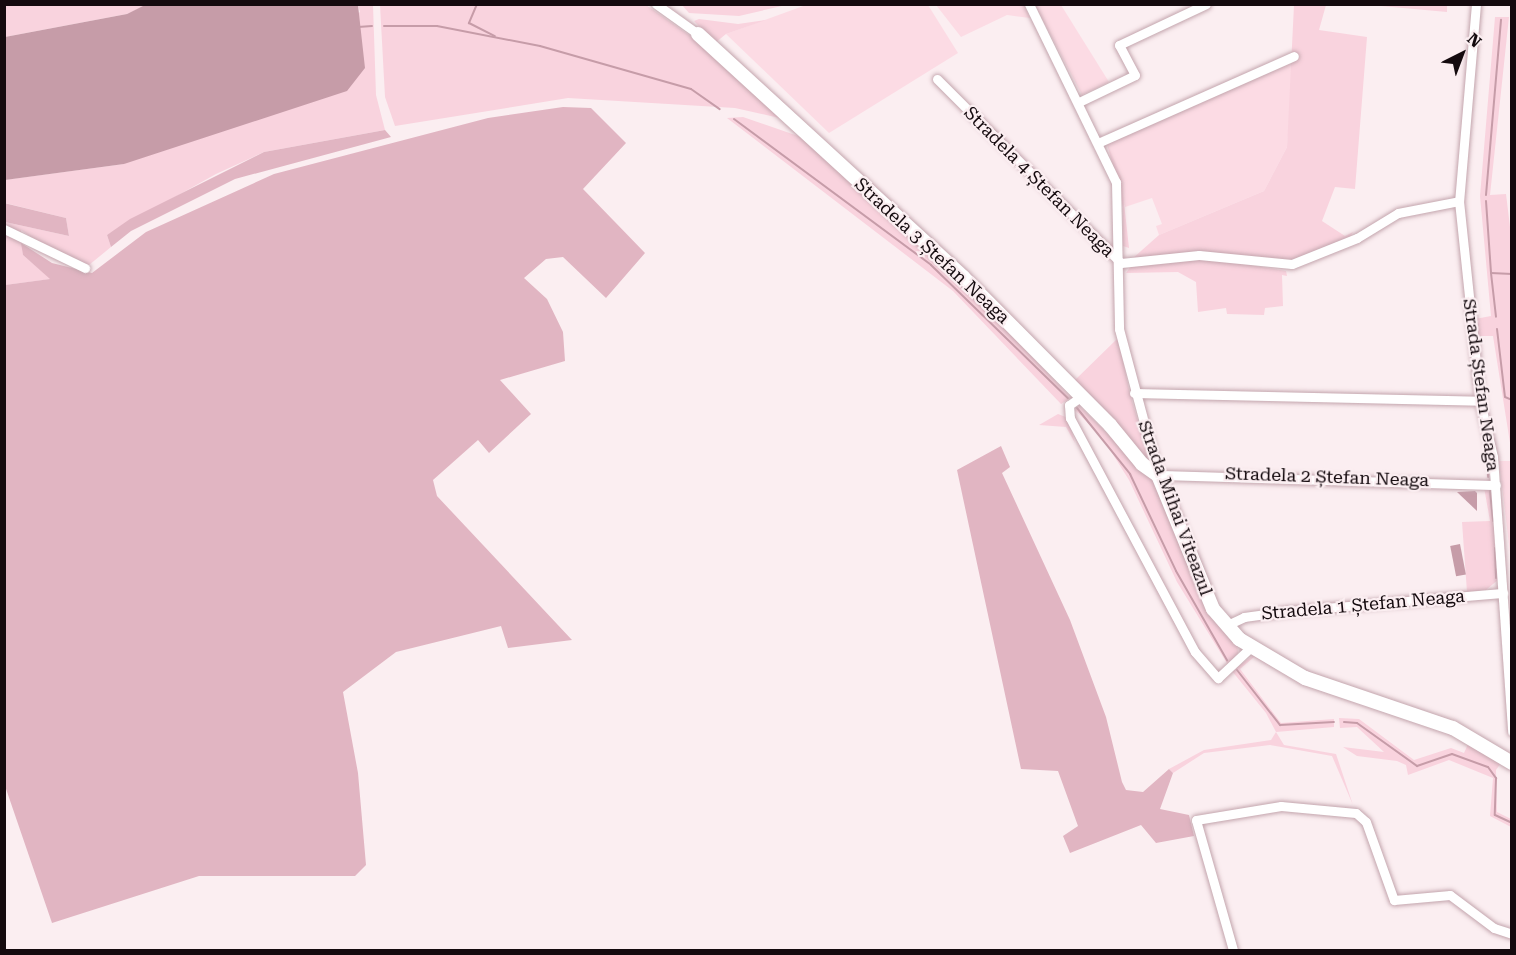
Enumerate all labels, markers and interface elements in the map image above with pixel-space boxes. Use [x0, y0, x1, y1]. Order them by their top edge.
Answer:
north arrow [1432, 24, 1492, 84]
text: N [1463, 29, 1485, 51]
street label: Stradela 4 Ștefan Neaga [959, 102, 1119, 262]
street label: Stradela 3 Ștefan Neaga [850, 174, 1014, 328]
street label: Strada Ștefan Neaga [1458, 297, 1504, 473]
street label: Strada Mihai Viteazul [1133, 418, 1217, 598]
street label: Stradela 2 Ștefan Neaga [1225, 463, 1429, 491]
street label: Stradela 1 Ștefan Neaga [1260, 585, 1466, 625]

